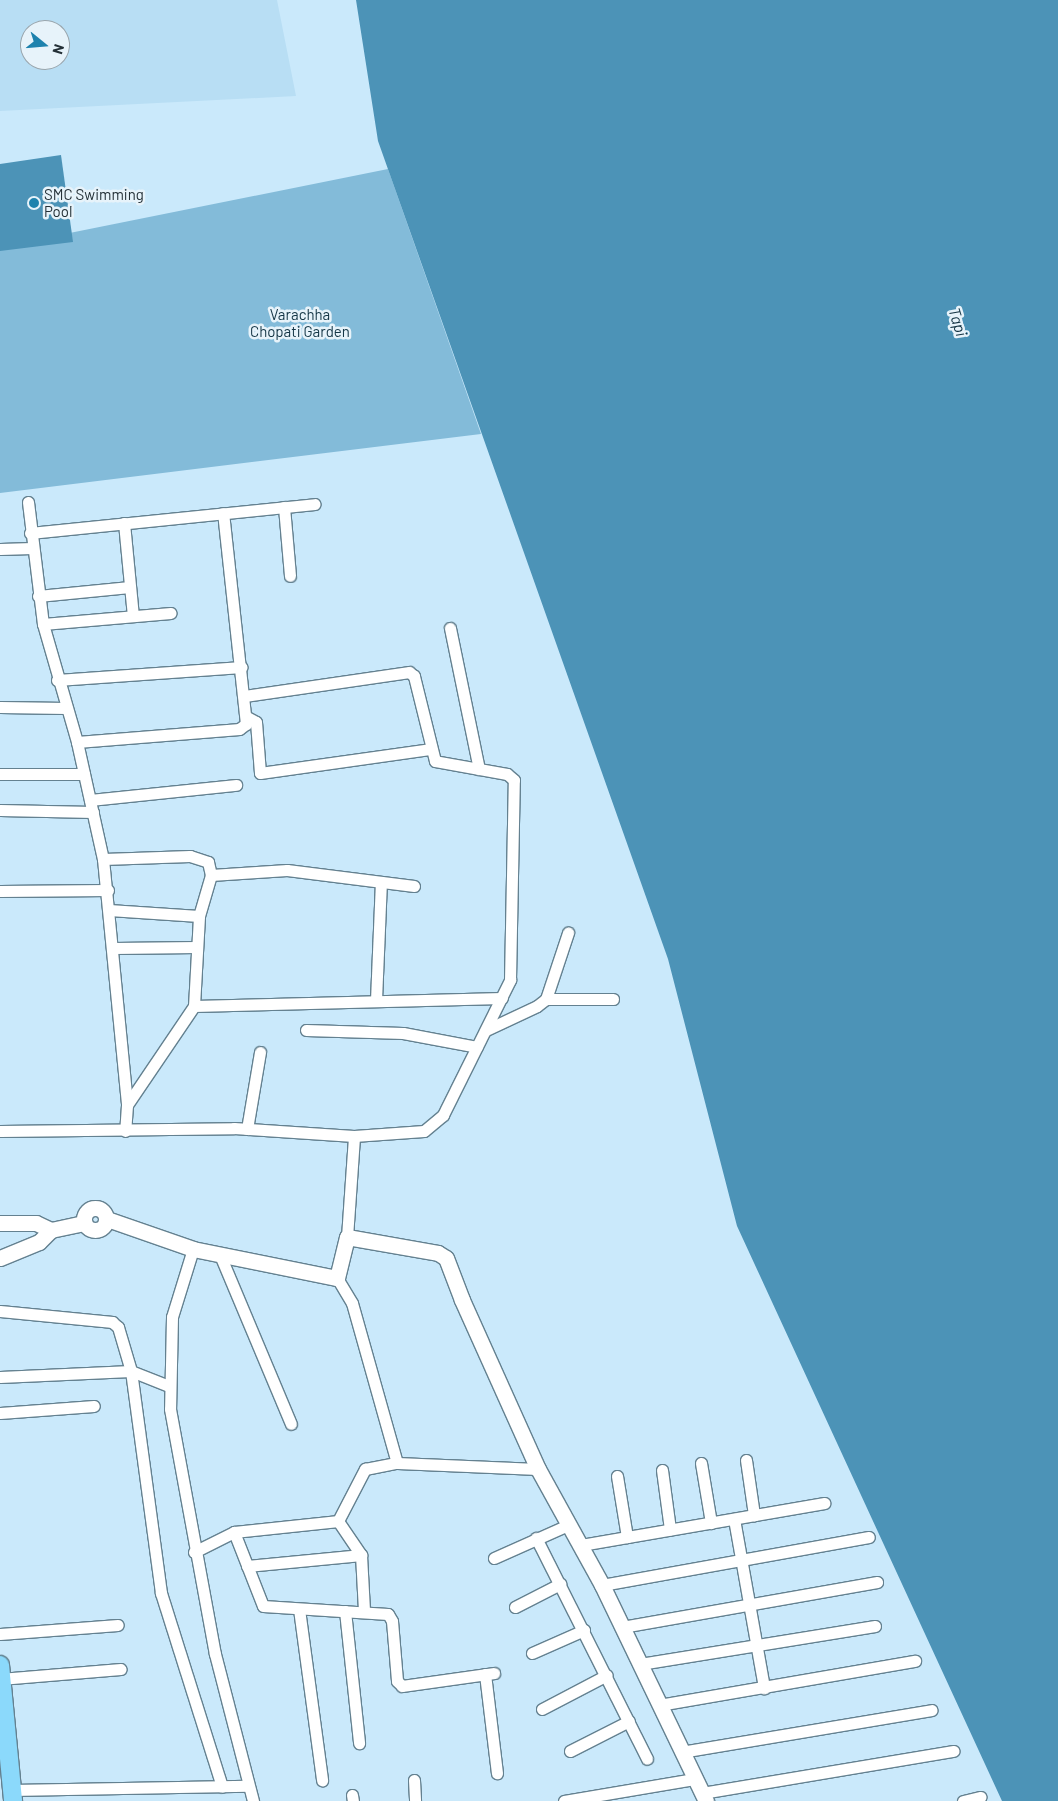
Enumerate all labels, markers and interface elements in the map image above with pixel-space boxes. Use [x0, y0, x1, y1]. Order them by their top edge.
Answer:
north arrow [20, 20, 70, 70]
text: N [49, 42, 68, 56]
place label: SMC Swimming Pool [44, 185, 144, 220]
marker: SMC Swimming Pool [28, 197, 40, 209]
park label: Varachha Chopati Garden [250, 305, 350, 340]
water label: Tapi [945, 305, 971, 339]

